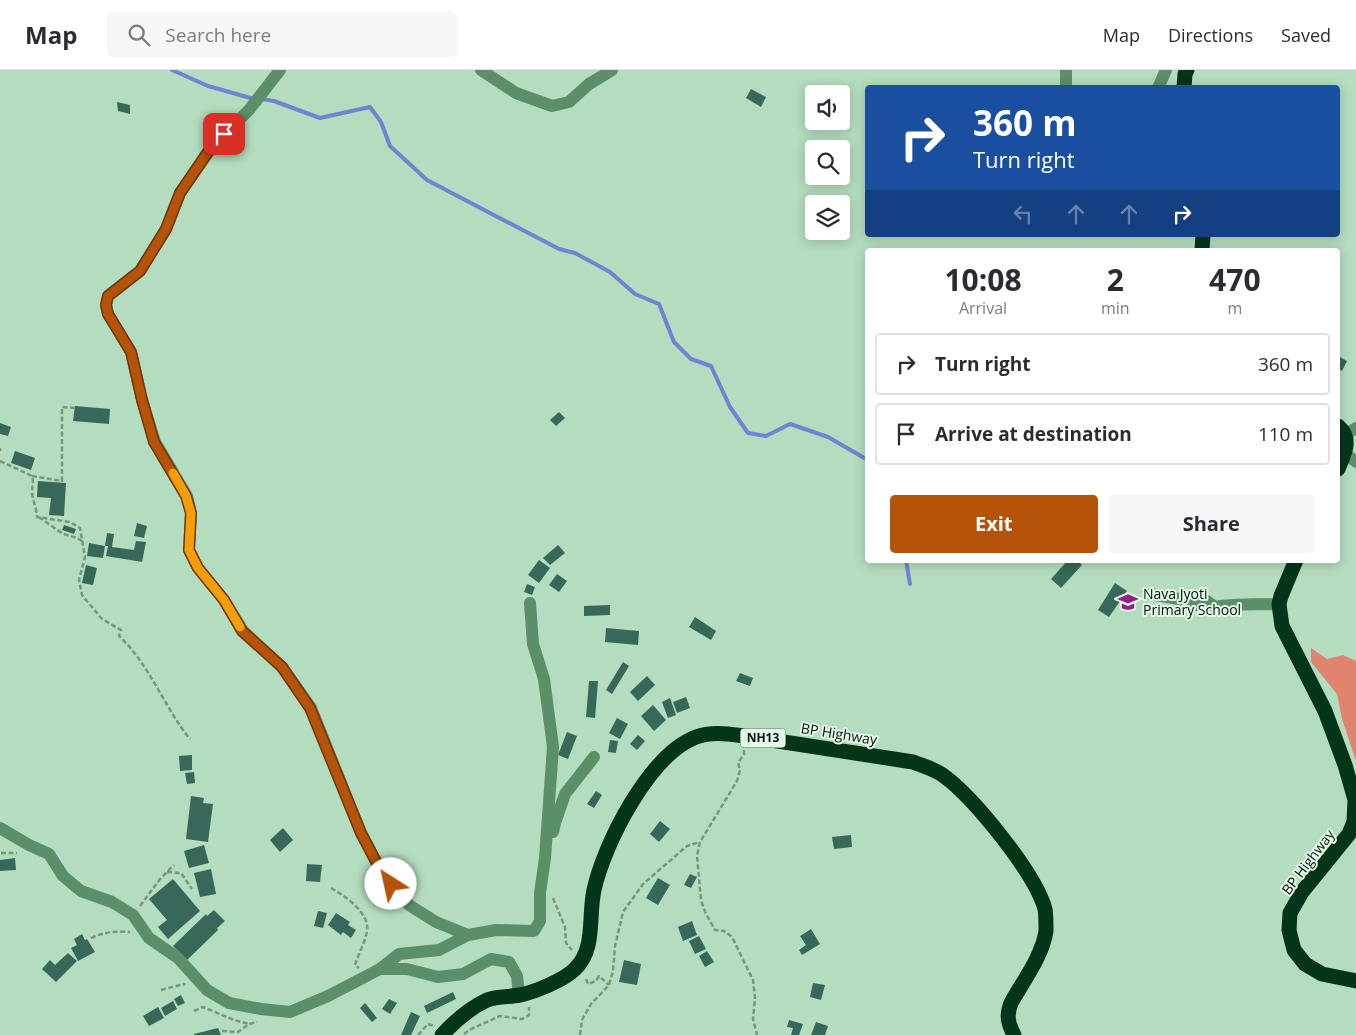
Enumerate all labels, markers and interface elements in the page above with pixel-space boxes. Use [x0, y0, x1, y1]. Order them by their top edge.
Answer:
search box [107, 12, 457, 57]
text: Map [25, 18, 77, 51]
icon: search [125, 21, 153, 49]
text: Search here [165, 22, 271, 48]
text: Map [1103, 23, 1140, 47]
text: Directions [1168, 23, 1253, 47]
text: Saved [1281, 23, 1331, 47]
map controls [805, 85, 850, 240]
button: sound [805, 85, 850, 130]
text: 360 m [973, 99, 1077, 146]
icon: right [890, 105, 955, 170]
pin [203, 113, 245, 155]
icon: arrive [210, 120, 238, 148]
button: search [805, 140, 850, 185]
text: Turn right [973, 144, 1075, 174]
button: layers [805, 195, 850, 240]
icon: left [1009, 200, 1037, 228]
icon: ahead [1062, 200, 1090, 228]
icon: ahead [1115, 200, 1143, 228]
icon: right [1168, 200, 1196, 228]
text: 10:08 [944, 259, 1022, 300]
text: 2 [1107, 259, 1124, 300]
text: 470 [1209, 259, 1261, 300]
text: Arrival [959, 297, 1007, 319]
text: min [1101, 297, 1130, 319]
text: m [1227, 297, 1242, 319]
icon: right [892, 350, 920, 378]
text: Turn right [935, 351, 1030, 377]
text: 360 m [1258, 351, 1313, 377]
icon: arrive [892, 420, 920, 448]
text: Arrive at destination [935, 421, 1132, 447]
text: 110 m [1258, 421, 1313, 447]
button: Exit [890, 495, 1098, 553]
button: Share [1108, 495, 1315, 553]
place label: Nava Jyoti Primary School [1143, 584, 1241, 619]
school or university icon: Nava Jyoti Primary School [1117, 591, 1139, 613]
street label: BP Highway [800, 718, 879, 749]
road number: NH13 [740, 728, 786, 748]
street label: BP Highway [1277, 825, 1339, 898]
position arrow [364, 857, 416, 909]

